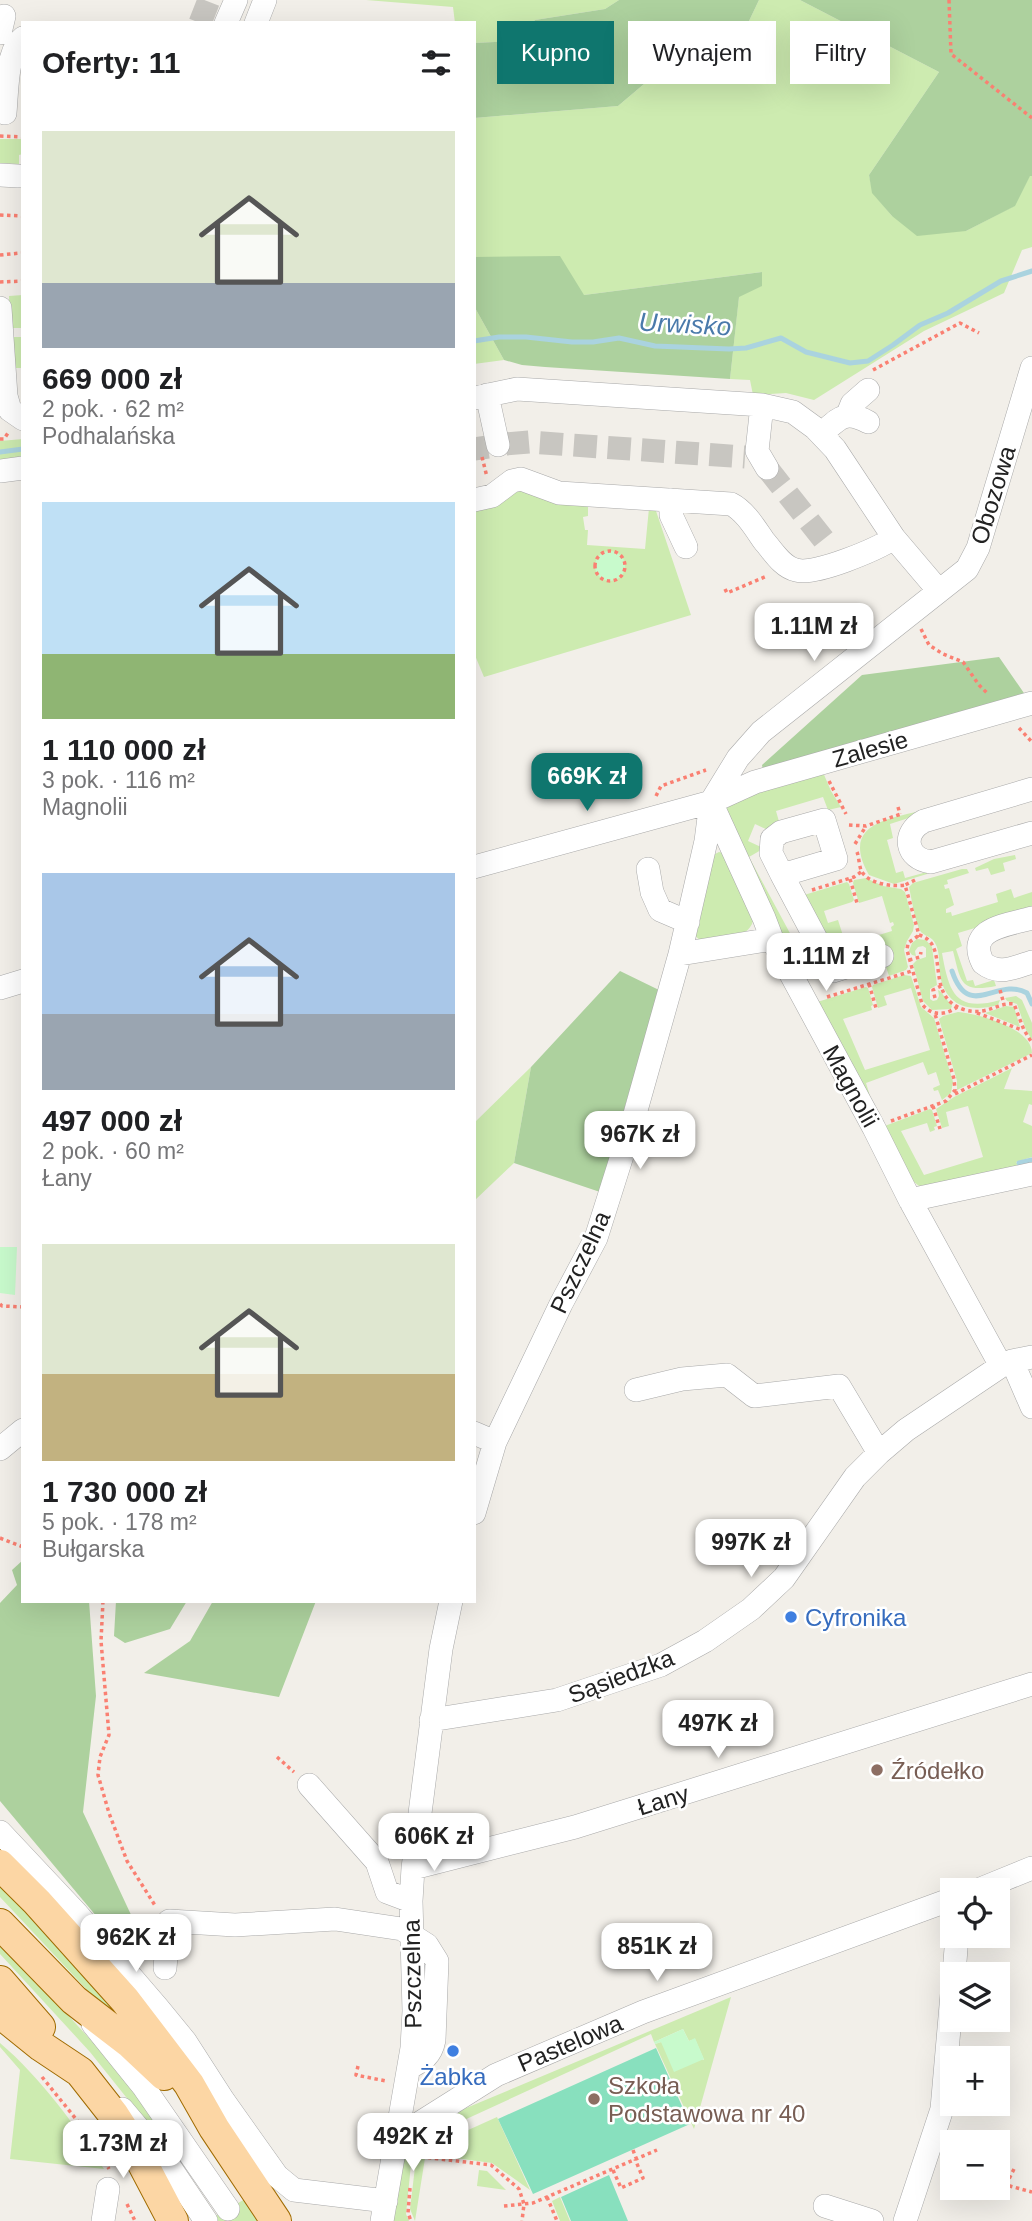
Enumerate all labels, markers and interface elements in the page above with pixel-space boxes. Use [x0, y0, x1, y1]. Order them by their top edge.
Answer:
chip: Kupno [497, 21, 614, 84]
chip: Wynajem [628, 21, 776, 84]
chip: Filtry [790, 21, 890, 84]
icon: filters [417, 44, 455, 82]
text: Oferty: 11 [42, 46, 180, 79]
icon: home [186, 177, 312, 303]
water label: Urwisko [638, 307, 732, 341]
text: 669 000 zł [42, 362, 182, 395]
text: 2 pok. · 62 m² [42, 396, 184, 422]
text: Podhalańska [42, 423, 175, 449]
street label: Obozowa [965, 442, 1021, 547]
icon: home [186, 548, 312, 674]
pin: 1.11M zł [742, 604, 886, 663]
text: 1.11M zł [771, 613, 857, 639]
street label: Zalesie [829, 725, 911, 773]
text: 1 110 000 zł [42, 733, 205, 766]
pin: 669K zł [522, 754, 652, 813]
text: 669K zł [547, 763, 627, 789]
text: 3 pok. · 116 m² [42, 767, 195, 793]
text: Magnolii [42, 794, 128, 820]
icon: home [186, 919, 312, 1045]
pin: 1.11M zł [754, 934, 898, 993]
text: 1.11M zł [783, 943, 869, 969]
street label: Magnolii [818, 1040, 884, 1132]
text: 497 000 zł [42, 1104, 182, 1137]
pin: 967K zł [575, 1112, 705, 1171]
text: 967K zł [600, 1121, 680, 1147]
text: 2 pok. · 60 m² [42, 1138, 184, 1164]
text: Łany [42, 1165, 92, 1191]
street label: Pszczelna [545, 1206, 616, 1317]
icon: home [186, 1290, 312, 1416]
text: 1 730 000 zł [42, 1475, 207, 1508]
text: 5 pok. · 178 m² [42, 1509, 197, 1535]
pin: 997K zł [686, 1520, 816, 1579]
text: 997K zł [711, 1529, 791, 1555]
text: Bułgarska [42, 1536, 144, 1562]
place label: Cyfronika [805, 1604, 907, 1631]
marker: Cyfronika [783, 1609, 799, 1625]
street label: Sąsiedzka [564, 1643, 678, 1708]
pin: 497K zł [653, 1700, 783, 1760]
text: 497K zł [678, 1710, 758, 1736]
place label: Źródełko [891, 1757, 984, 1784]
marker: Źródełko [869, 1762, 885, 1778]
street label: Łany [634, 1779, 692, 1821]
pin: 606K zł [369, 1814, 499, 1873]
text: 606K zł [394, 1823, 474, 1849]
map controls [940, 1878, 1010, 2200]
button: locate [940, 1878, 1010, 1948]
pin: 962K zł [71, 1914, 201, 1974]
street label: Pszczelna [398, 1918, 426, 2029]
text: 962K zł [96, 1924, 176, 1950]
pin: 851K zł [592, 1924, 722, 1983]
text: 851K zł [617, 1933, 697, 1959]
button: layers [940, 1962, 1010, 2032]
street label: Pastelowa [514, 2009, 627, 2077]
marker: Żabka [445, 2043, 461, 2059]
button: + [940, 2046, 1010, 2116]
place label: Żabka [420, 2063, 487, 2090]
place label: Szkoła Podstawowa nr 40 [608, 2072, 805, 2127]
marker: Szkoła Podstawowa nr 40 [586, 2091, 602, 2107]
pin: 492K zł [348, 2114, 478, 2173]
pin: 1.73M zł [51, 2120, 195, 2180]
text: 492K zł [373, 2123, 453, 2149]
text: 1.73M zł [79, 2130, 167, 2156]
button: − [940, 2130, 1010, 2200]

